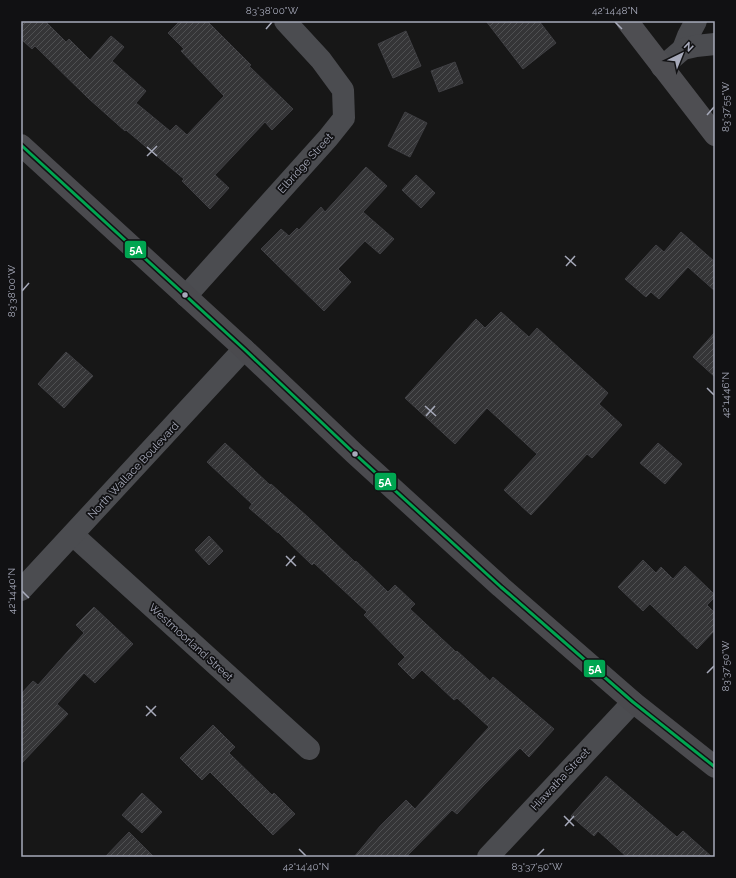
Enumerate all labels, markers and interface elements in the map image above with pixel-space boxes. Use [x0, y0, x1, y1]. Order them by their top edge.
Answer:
text: 83°38'00"W [246, 5, 299, 16]
text: 42°14'48"N [592, 5, 638, 16]
north arrow [662, 34, 702, 74]
text: N [681, 39, 696, 55]
text: 83°37'55"W [720, 81, 731, 132]
street label: Elbridge Street [275, 130, 336, 196]
line badge: 5A [124, 240, 147, 259]
text: 5A [129, 244, 143, 257]
text: 83°38'00"W [6, 264, 17, 317]
unlabelled marker [180, 290, 190, 300]
text: 42°14'46"N [720, 372, 731, 418]
street label: North Wallace Boulevard [85, 419, 182, 521]
unlabelled marker [350, 449, 360, 459]
line badge: 5A [374, 472, 397, 491]
text: 5A [378, 476, 392, 489]
text: 42°14'40"N [6, 568, 17, 614]
street label: Westmoorland Street [146, 601, 236, 684]
text: 83°37'50"W [720, 640, 731, 691]
line badge: 5A [583, 659, 606, 678]
text: 5A [588, 663, 602, 676]
street label: Hiawatha Street [528, 745, 593, 813]
text: 42°14'40"N [283, 861, 329, 872]
text: 83°37'50"W [512, 861, 563, 872]

